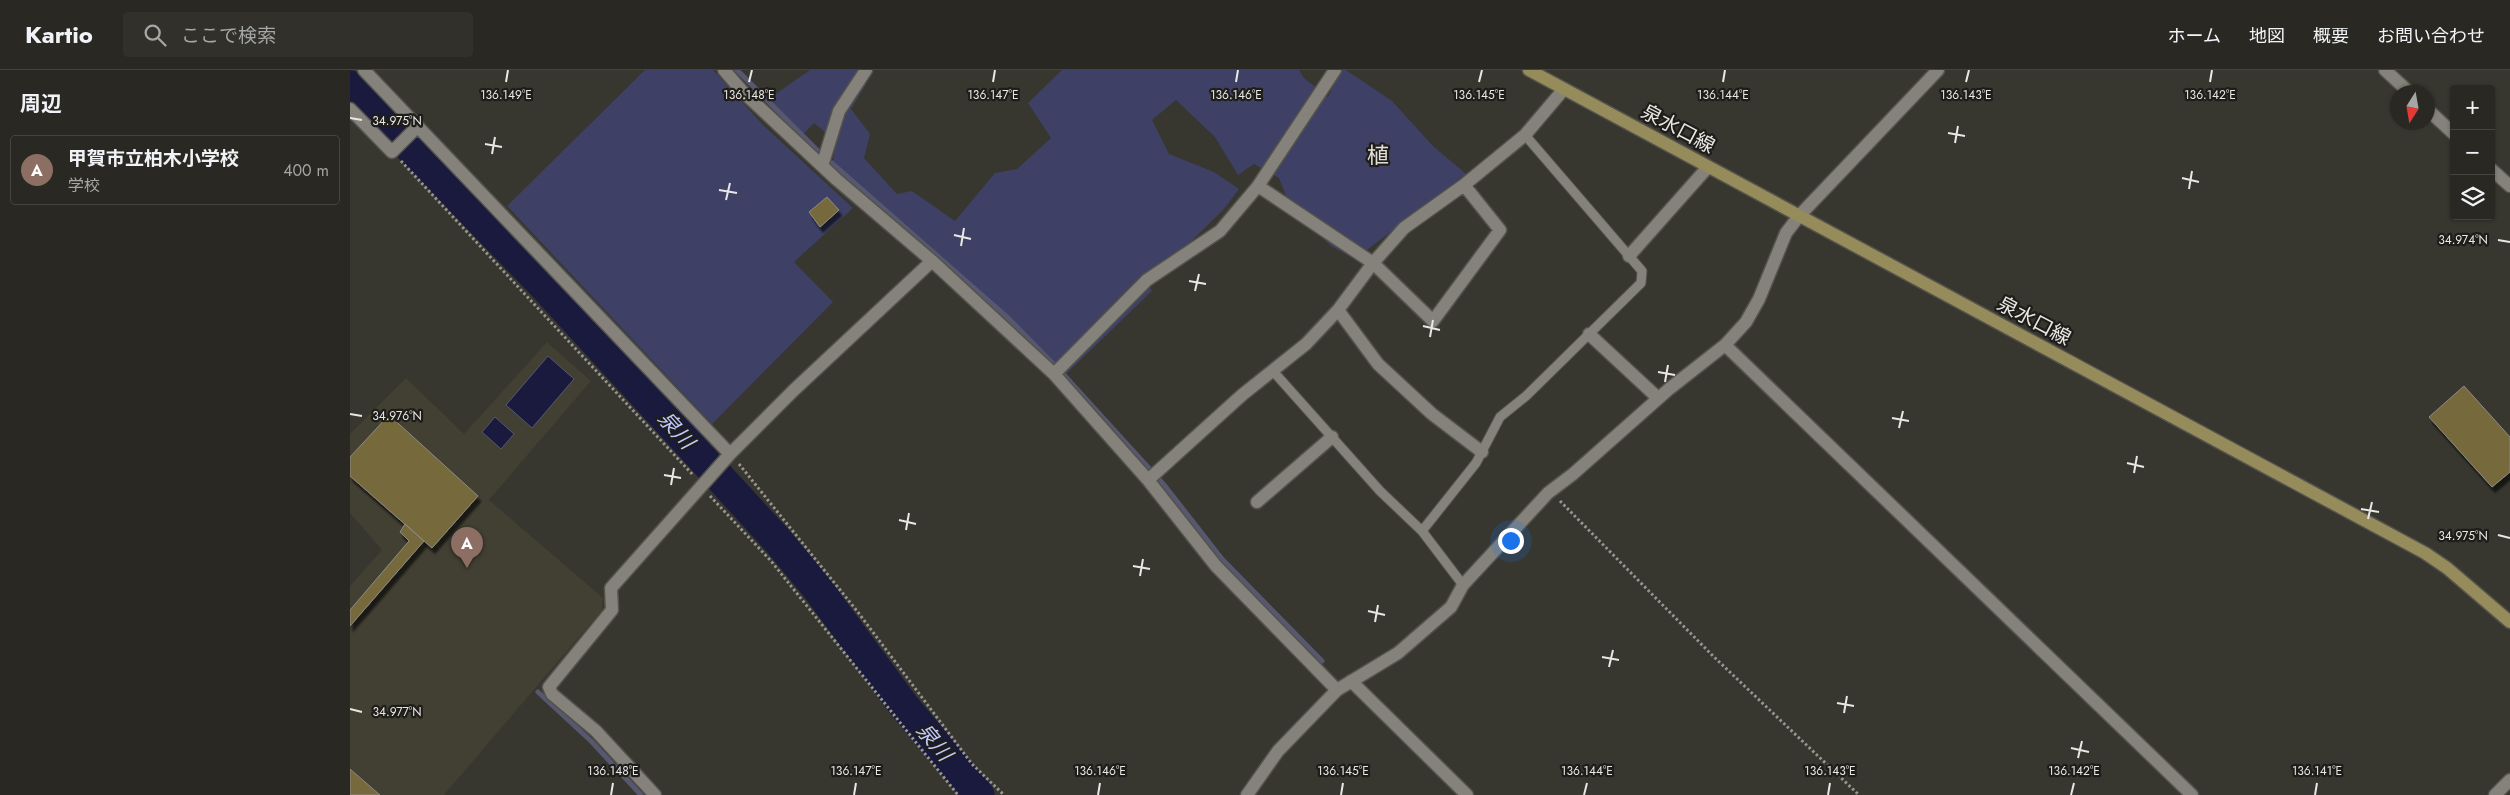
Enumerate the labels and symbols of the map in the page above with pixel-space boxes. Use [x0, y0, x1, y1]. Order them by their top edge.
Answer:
north arrow [2390, 85, 2435, 130]
text: 136.149°E [480, 86, 532, 104]
text: 136.148°E [723, 86, 775, 104]
text: 136.147°E [967, 86, 1019, 104]
text: 136.146°E [1210, 86, 1262, 104]
text: 136.145°E [1453, 86, 1505, 104]
text: 136.144°E [1697, 86, 1749, 104]
text: 136.143°E [1940, 86, 1992, 104]
text: 136.142°E [2184, 86, 2236, 104]
street label: 泉水口線 [1636, 97, 1720, 161]
text: 34.975°N [372, 112, 422, 130]
district label: 植 [1367, 139, 1389, 171]
text: 34.974°N [2438, 231, 2488, 249]
street label: 泉水口線 [1992, 289, 2076, 353]
water label: 泉川 [651, 404, 703, 457]
text: 34.976°N [372, 407, 422, 425]
pin: A [451, 527, 483, 568]
text: 34.975°N [2438, 527, 2488, 545]
your location [1498, 528, 1524, 554]
text: 34.977°N [373, 703, 421, 721]
water label: 泉川 [909, 716, 960, 769]
text: 136.148°E [587, 762, 639, 780]
text: 136.147°E [830, 762, 882, 780]
text: 136.146°E [1074, 762, 1126, 780]
text: 136.145°E [1317, 762, 1369, 780]
text: 136.144°E [1561, 762, 1613, 780]
text: 136.143°E [1804, 762, 1856, 780]
text: 136.142°E [2048, 762, 2100, 780]
text: 136.141°E [2292, 762, 2342, 780]

